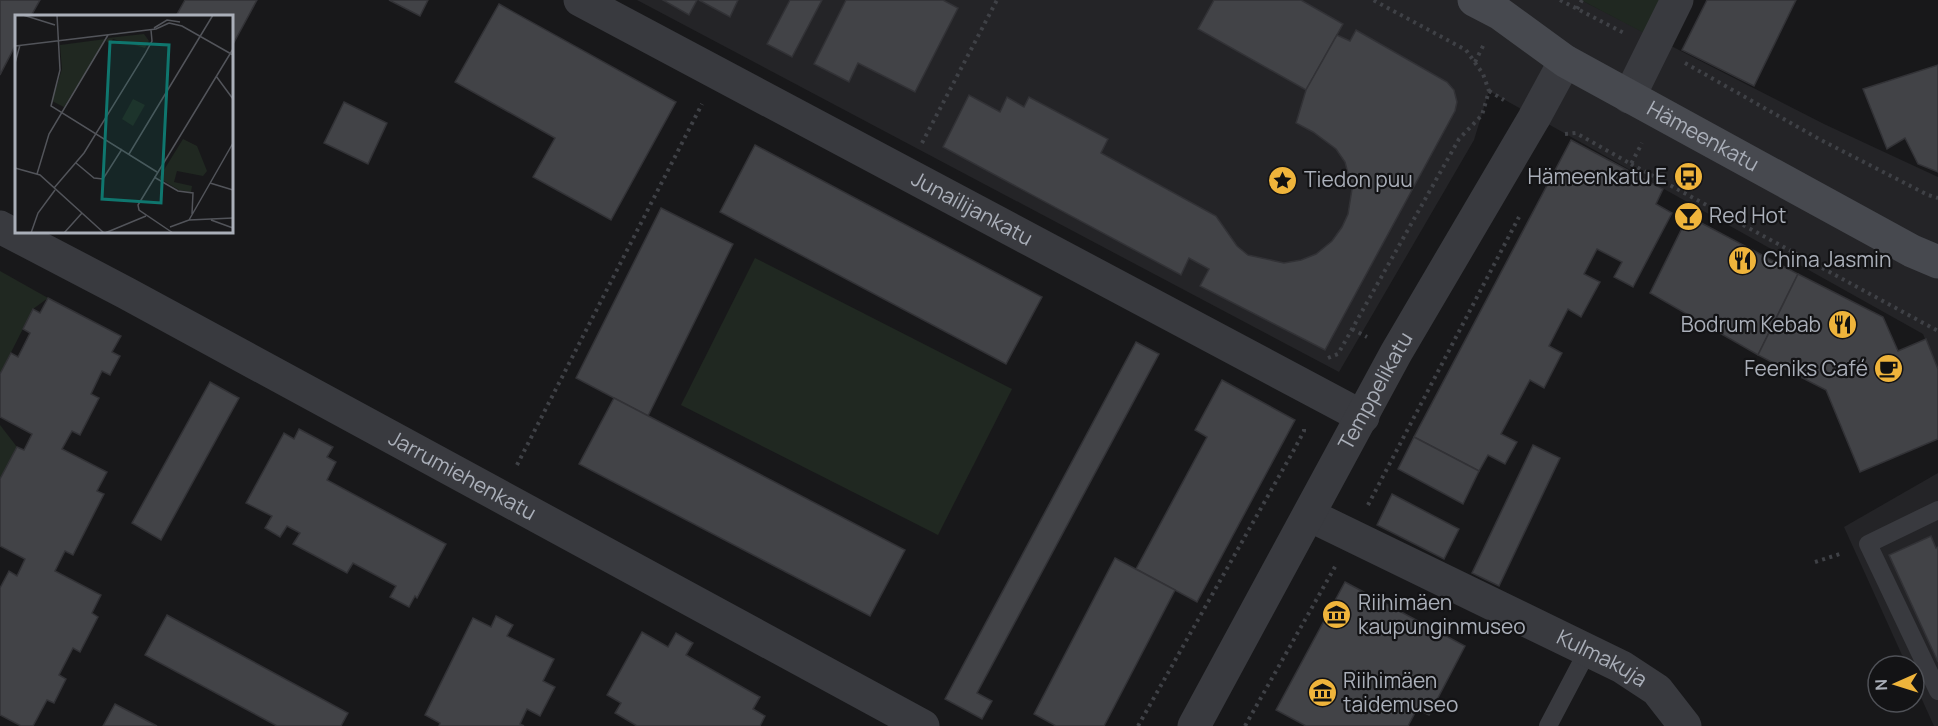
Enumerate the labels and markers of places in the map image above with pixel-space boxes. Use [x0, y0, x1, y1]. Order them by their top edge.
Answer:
bus stop icon: Hämeenkatu E [1672, 161, 1704, 193]
place label: Hämeenkatu E [1527, 162, 1667, 190]
place icon: Tiedon puu [1267, 164, 1299, 196]
place label: Tiedon puu [1304, 165, 1413, 193]
bar icon: Red Hot [1672, 200, 1704, 232]
place label: Red Hot [1709, 201, 1786, 229]
restaurant icon: China Jasmin [1726, 244, 1758, 276]
place label: China Jasmin [1763, 245, 1891, 273]
restaurant icon: Bodrum Kebab [1826, 309, 1858, 341]
place label: Bodrum Kebab [1681, 310, 1821, 338]
cafe icon: Feeniks Café [1873, 353, 1905, 385]
place label: Feeniks Café [1744, 354, 1868, 382]
place label: Riihimäen kaupunginmuseo [1358, 588, 1526, 640]
museum icon: Riihimäen kaupunginmuseo [1321, 599, 1353, 631]
place label: Riihimäen taidemuseo [1343, 666, 1458, 718]
museum icon: Riihimäen taidemuseo [1306, 677, 1338, 709]

